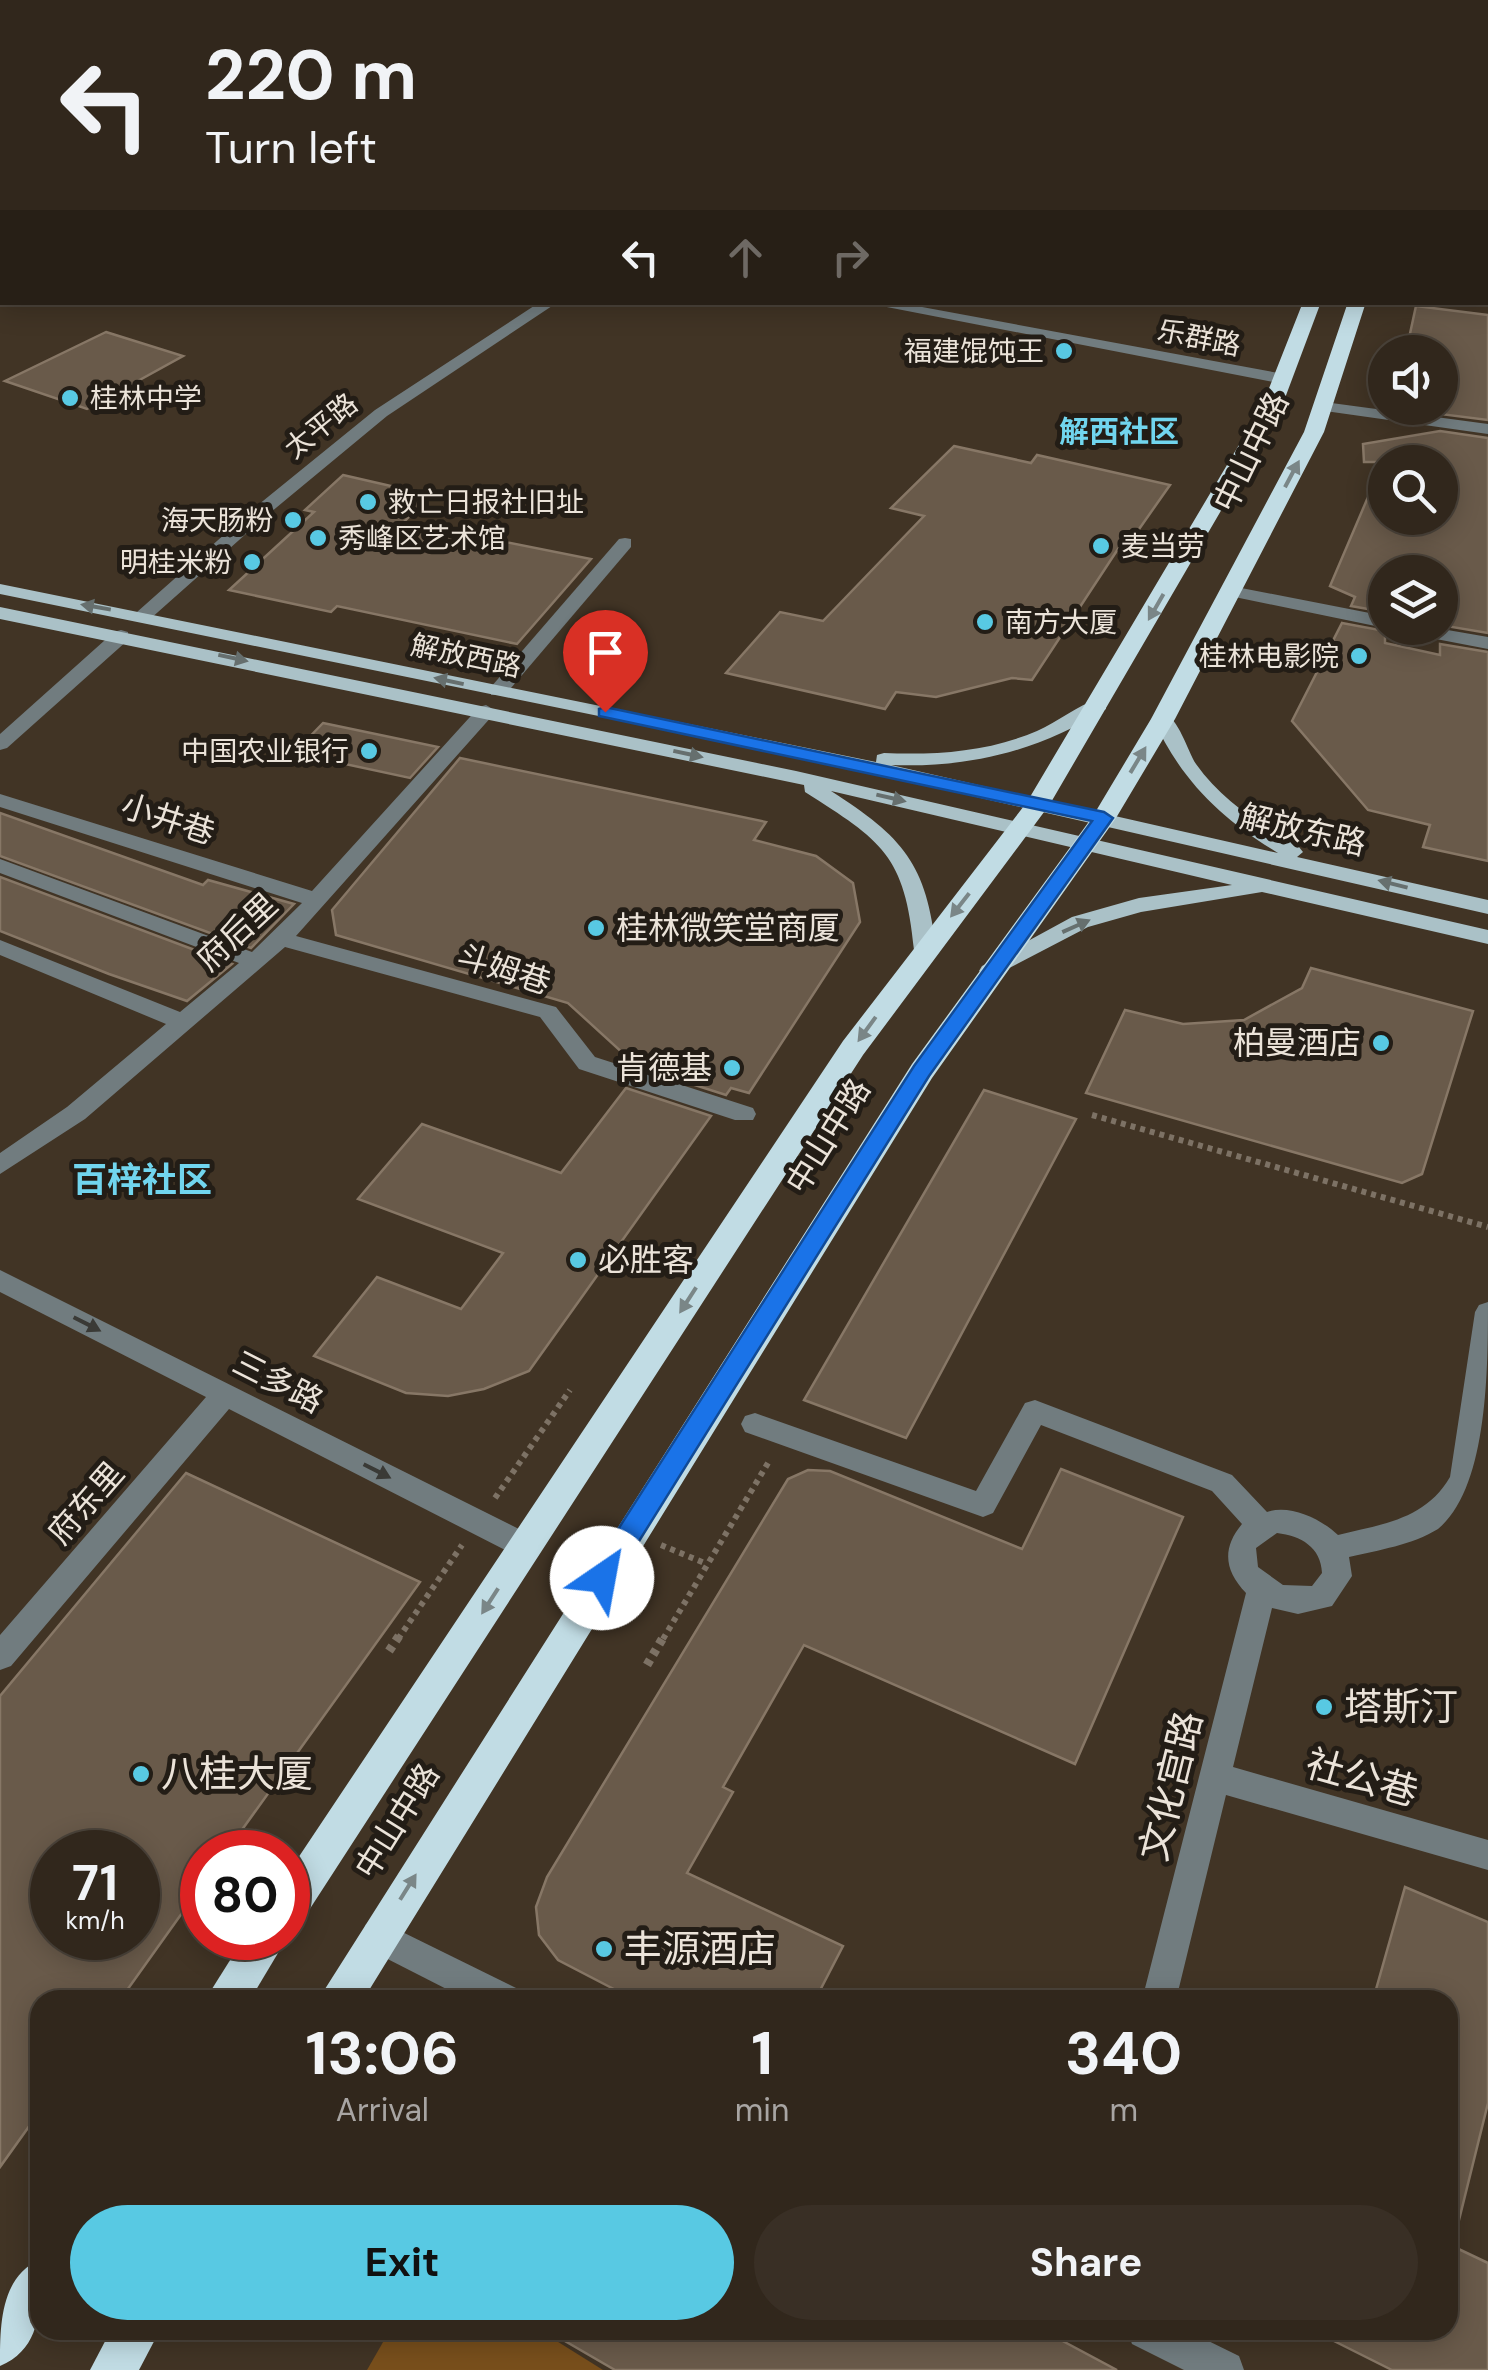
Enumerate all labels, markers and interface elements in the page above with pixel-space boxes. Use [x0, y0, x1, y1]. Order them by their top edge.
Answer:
text: 220 m [205, 30, 417, 121]
icon: left [40, 40, 170, 170]
text: Turn left [205, 118, 377, 177]
icon: left [613, 230, 668, 285]
icon: ahead [718, 230, 773, 285]
icon: right [823, 230, 878, 285]
street label: 乐群路 [1154, 312, 1244, 364]
place label: 福建馄饨王 [904, 333, 1044, 370]
map controls [1368, 335, 1458, 645]
button: sound [1368, 335, 1458, 425]
marker: 福建馄饨王 [1053, 340, 1075, 362]
place label: 桂林中学 [90, 380, 202, 417]
street label: 太平路 [277, 385, 365, 467]
street label: 中山中路 [1204, 385, 1298, 519]
marker: 桂林中学 [59, 387, 81, 409]
district label: 解西社区 [1059, 412, 1179, 451]
button: search [1368, 445, 1458, 535]
one-way arrow [1283, 459, 1300, 488]
place label: 救亡日报社旧址 [388, 484, 584, 521]
marker: 救亡日报社旧址 [357, 491, 379, 513]
place label: 海天肠粉 [161, 502, 273, 539]
marker: 海天肠粉 [282, 509, 304, 531]
place label: 秀峰区艺术馆 [338, 520, 506, 557]
marker: 秀峰区艺术馆 [307, 527, 329, 549]
place label: 麦当劳 [1121, 528, 1205, 565]
marker: 麦当劳 [1090, 535, 1112, 557]
place label: 明桂米粉 [120, 544, 232, 581]
marker: 明桂米粉 [241, 551, 263, 573]
button: layers [1368, 555, 1458, 645]
one-way arrow [1148, 592, 1165, 621]
one-way arrow [80, 599, 111, 614]
place label: 南方大厦 [1005, 604, 1117, 641]
pin [563, 610, 648, 713]
marker: 南方大厦 [974, 611, 996, 633]
icon: arrive [578, 625, 633, 680]
street label: 解放西路 [407, 626, 525, 686]
place label: 桂林电影院 [1199, 638, 1339, 675]
marker: 桂林电影院 [1348, 645, 1370, 667]
one-way arrow [218, 651, 249, 667]
one-way arrow [433, 672, 464, 688]
place label: 中国农业银行 [181, 733, 349, 770]
marker: 中国农业银行 [358, 740, 380, 762]
one-way arrow [1129, 746, 1146, 774]
one-way arrow [673, 747, 704, 762]
street label: 小井巷 [116, 784, 220, 854]
one-way arrow [876, 791, 907, 806]
street label: 解放东路 [1236, 795, 1370, 865]
one-way arrow [1377, 876, 1408, 891]
street label: 府后里 [188, 884, 286, 980]
one-way arrow [950, 892, 970, 918]
place label: 桂林微笑堂商厦 [616, 907, 840, 949]
marker: 桂林微笑堂商厦 [585, 917, 607, 939]
one-way arrow [1061, 918, 1091, 934]
street label: 斗姆巷 [452, 934, 556, 1004]
one-way arrow [858, 1016, 877, 1042]
place label: 柏曼酒店 [1233, 1022, 1361, 1064]
marker: 柏曼酒店 [1370, 1032, 1392, 1054]
place label: 肯德基 [616, 1047, 712, 1089]
marker: 肯德基 [721, 1057, 743, 1079]
street label: 中山中路 [776, 1071, 880, 1201]
district label: 百梓社区 [72, 1157, 212, 1203]
place label: 必胜客 [598, 1239, 694, 1281]
marker: 必胜客 [567, 1249, 589, 1271]
one-way arrow [679, 1287, 698, 1314]
one-way arrow [73, 1315, 102, 1332]
street label: 三多路 [226, 1341, 330, 1423]
street label: 府东里 [39, 1453, 133, 1553]
one-way arrow [362, 1462, 391, 1479]
position arrow [550, 1526, 654, 1630]
one-way arrow [481, 1587, 499, 1614]
place label: 塔斯汀 [1344, 1682, 1458, 1732]
marker: 塔斯汀 [1313, 1696, 1335, 1718]
street label: 文化宫路 [1128, 1706, 1214, 1866]
street label: 社公巷 [1300, 1738, 1424, 1818]
place label: 八桂大厦 [161, 1749, 313, 1799]
street label: 中山中路 [345, 1756, 449, 1886]
marker: 八桂大厦 [130, 1763, 152, 1785]
speed limit sign: 80 [180, 1830, 310, 1960]
text: 71 [72, 1850, 118, 1916]
one-way arrow [399, 1873, 417, 1901]
text: km/h [65, 1904, 125, 1937]
place label: 丰源酒店 [624, 1924, 776, 1974]
marker: 丰源酒店 [593, 1938, 615, 1960]
text: 13:06 [306, 2014, 459, 2093]
text: 1 [751, 2014, 773, 2093]
text: 340 [1065, 2014, 1182, 2093]
text: Arrival [336, 2089, 429, 2131]
text: min [735, 2089, 789, 2131]
text: m [1109, 2089, 1138, 2131]
button: Exit [70, 2205, 734, 2320]
button: Share [754, 2205, 1418, 2320]

